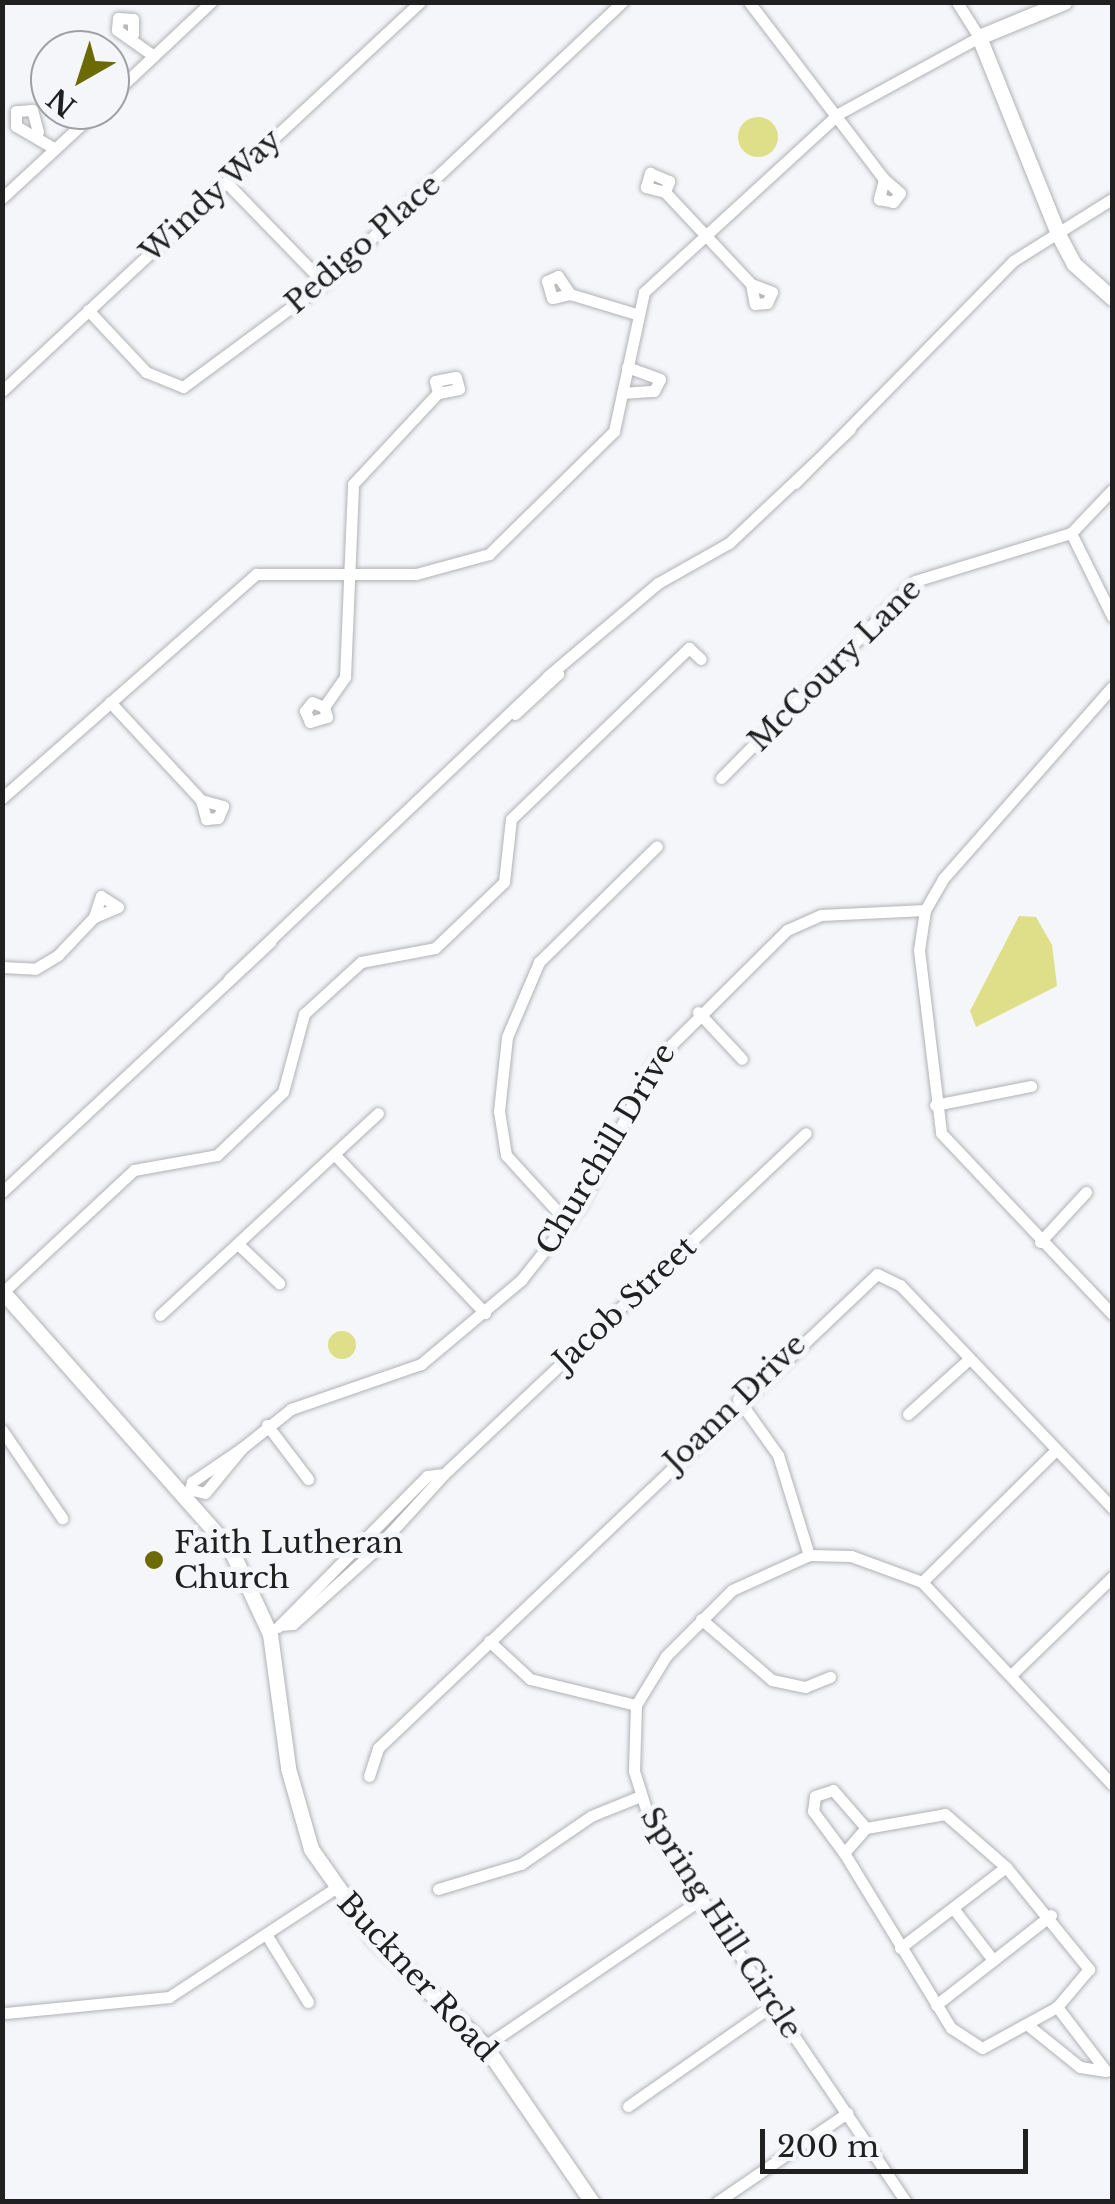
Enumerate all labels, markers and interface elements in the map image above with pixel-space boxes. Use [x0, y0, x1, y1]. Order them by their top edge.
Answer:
north arrow [30, 30, 130, 130]
text: N [41, 80, 83, 124]
street label: Windy Way [132, 121, 290, 271]
street label: Pedigo Place [278, 167, 448, 321]
street label: McCoury Lane [741, 571, 929, 759]
street label: Churchill Drive [529, 1037, 683, 1261]
street label: Jacob Street [546, 1229, 704, 1379]
street label: Joann Drive [657, 1327, 813, 1479]
place label: Faith Lutheran Church [174, 1525, 403, 1596]
marker: Faith Lutheran Church [143, 1549, 165, 1571]
street label: Spring Hill Circle [633, 1801, 809, 2045]
street label: Buckner Road [329, 1885, 505, 2069]
scale bar [765, 2109, 1032, 2171]
text: 200 m [777, 2128, 879, 2165]

